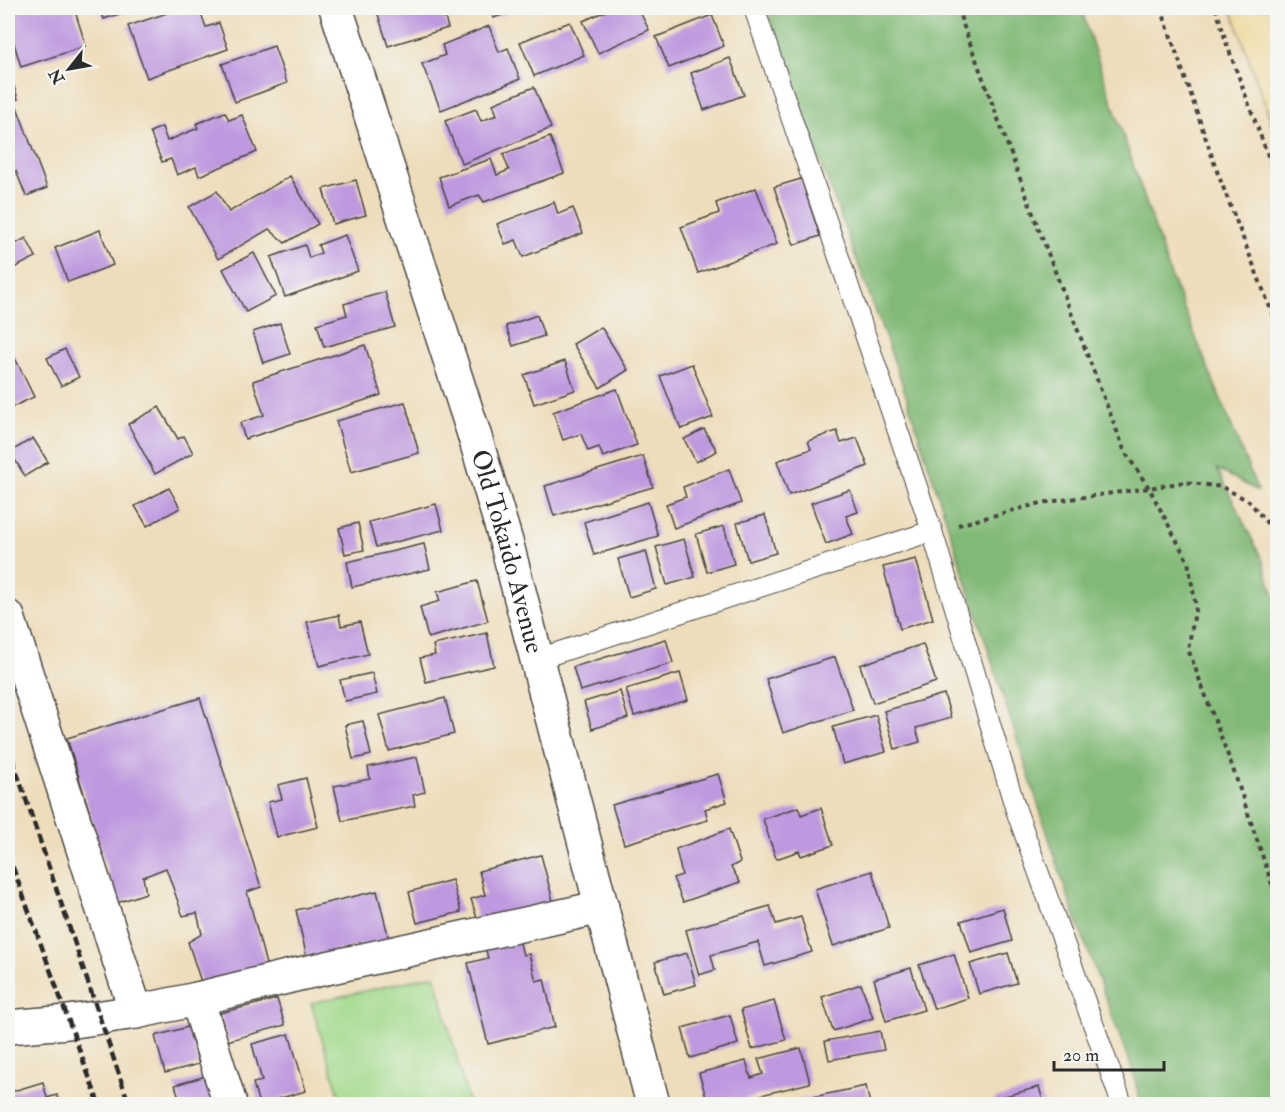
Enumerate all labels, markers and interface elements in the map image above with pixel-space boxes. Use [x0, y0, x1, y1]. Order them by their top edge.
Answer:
north arrow [39, 39, 99, 99]
text: N [44, 64, 70, 88]
street label: Old Tokaido Avenue [464, 446, 551, 657]
scale bar [1054, 1034, 1164, 1072]
text: 20 m [1063, 1044, 1099, 1067]

